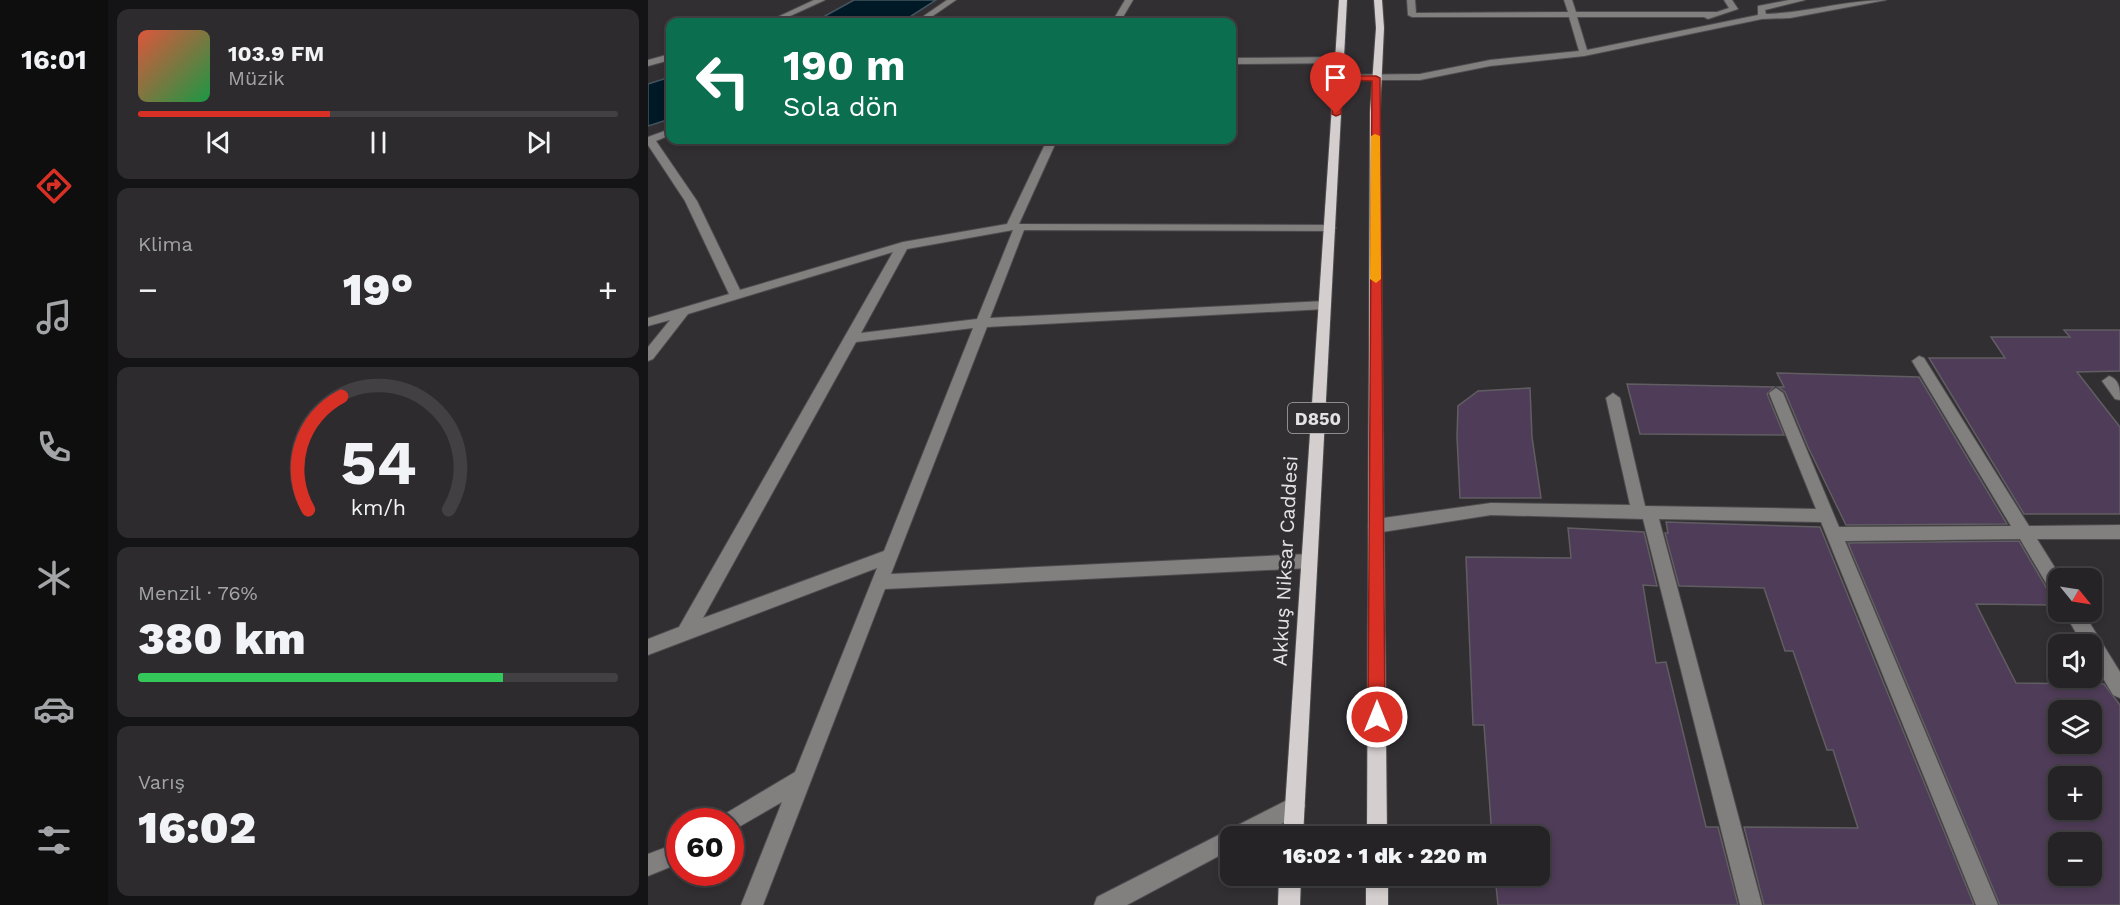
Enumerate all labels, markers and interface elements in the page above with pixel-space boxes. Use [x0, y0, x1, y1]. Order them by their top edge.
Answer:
text: 103.9 FM [228, 41, 324, 66]
text: 190 m [783, 41, 906, 90]
icon: left [684, 42, 762, 120]
text: 16:01 [21, 44, 87, 76]
pin [1310, 52, 1361, 114]
icon: arrive [1319, 61, 1352, 94]
text: Müzik [228, 66, 285, 90]
text: Sola dön [783, 91, 898, 123]
icon: previous [202, 126, 235, 159]
icon: pause [362, 126, 395, 159]
icon: next [522, 126, 555, 159]
icon: directions [33, 165, 75, 207]
text: Klima [138, 232, 193, 256]
text: 19° [343, 263, 413, 316]
text: − [138, 270, 158, 309]
text: + [598, 270, 618, 309]
icon: music [33, 296, 75, 338]
road number: D850 [1288, 403, 1348, 433]
icon: phone [33, 426, 75, 468]
text: 54 [340, 426, 416, 499]
street label: Akkuş Niksar Caddesi [1268, 455, 1302, 667]
text: km/h [350, 495, 406, 520]
icon: climate [33, 557, 75, 599]
north arrow [2048, 568, 2102, 622]
map controls [2048, 568, 2102, 886]
text: Menzil · 76% [138, 581, 258, 605]
text: 380 km [138, 612, 306, 665]
button: sound [2048, 634, 2102, 688]
position arrow [1345, 685, 1409, 749]
icon: car [33, 688, 75, 730]
button: layers [2048, 700, 2102, 754]
button: + [2048, 766, 2102, 820]
text: Varış [138, 770, 185, 794]
text: 16:02 [138, 801, 256, 854]
speed limit sign: 60 [666, 808, 744, 886]
icon: filters [33, 819, 75, 861]
button: − [2048, 832, 2102, 886]
text: 16:02 · 1 dk · 220 m [1283, 843, 1487, 868]

